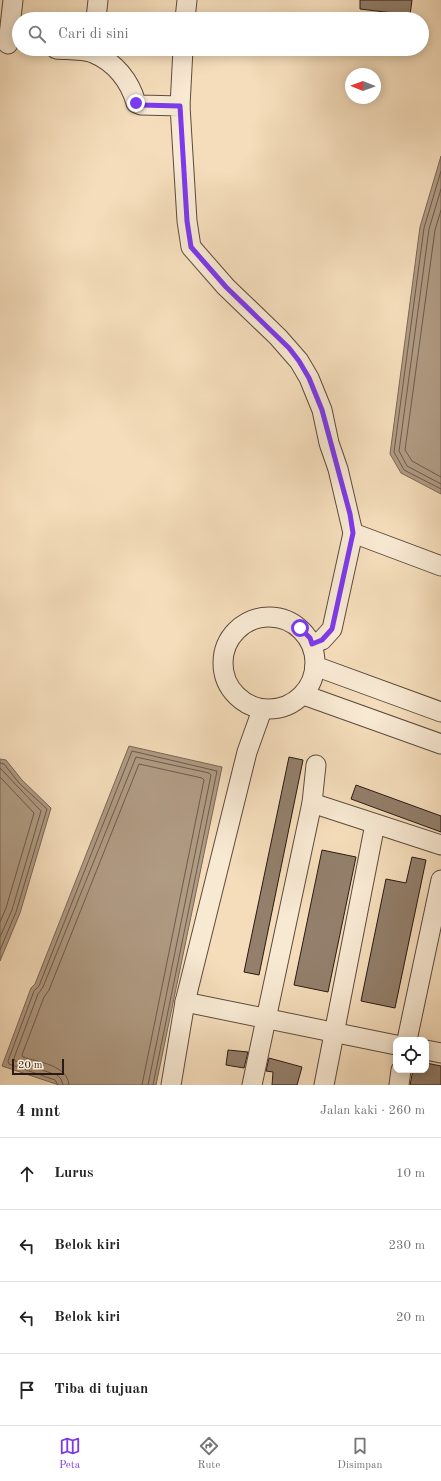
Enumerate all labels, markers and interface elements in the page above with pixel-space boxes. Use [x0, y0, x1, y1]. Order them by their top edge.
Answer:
search box [12, 12, 429, 56]
icon: search [26, 23, 48, 45]
text: Cari di sini [58, 27, 129, 42]
north arrow [345, 68, 381, 104]
route end [127, 94, 145, 112]
route start [291, 619, 309, 637]
map controls [393, 1037, 429, 1073]
button: locate [393, 1037, 429, 1073]
scale bar [12, 1057, 64, 1076]
text: 20 m [18, 1060, 43, 1071]
text: 4 mnt [16, 1103, 60, 1120]
text: Jalan kaki · 260 m [320, 1104, 425, 1117]
icon: ahead [16, 1163, 38, 1185]
text: Lurus [54, 1166, 94, 1181]
text: 10 m [396, 1167, 425, 1180]
icon: left [16, 1235, 38, 1257]
text: Belok kiri [54, 1238, 120, 1253]
text: 230 m [388, 1239, 425, 1252]
icon: left [16, 1307, 38, 1329]
text: Belok kiri [54, 1310, 120, 1325]
text: 20 m [396, 1311, 425, 1324]
icon: arrive [16, 1379, 38, 1401]
text: Tiba di tujuan [54, 1382, 148, 1397]
tab: Peta [59, 1435, 81, 1473]
tab: Rute [198, 1435, 220, 1473]
tab: Disimpan [337, 1435, 382, 1473]

